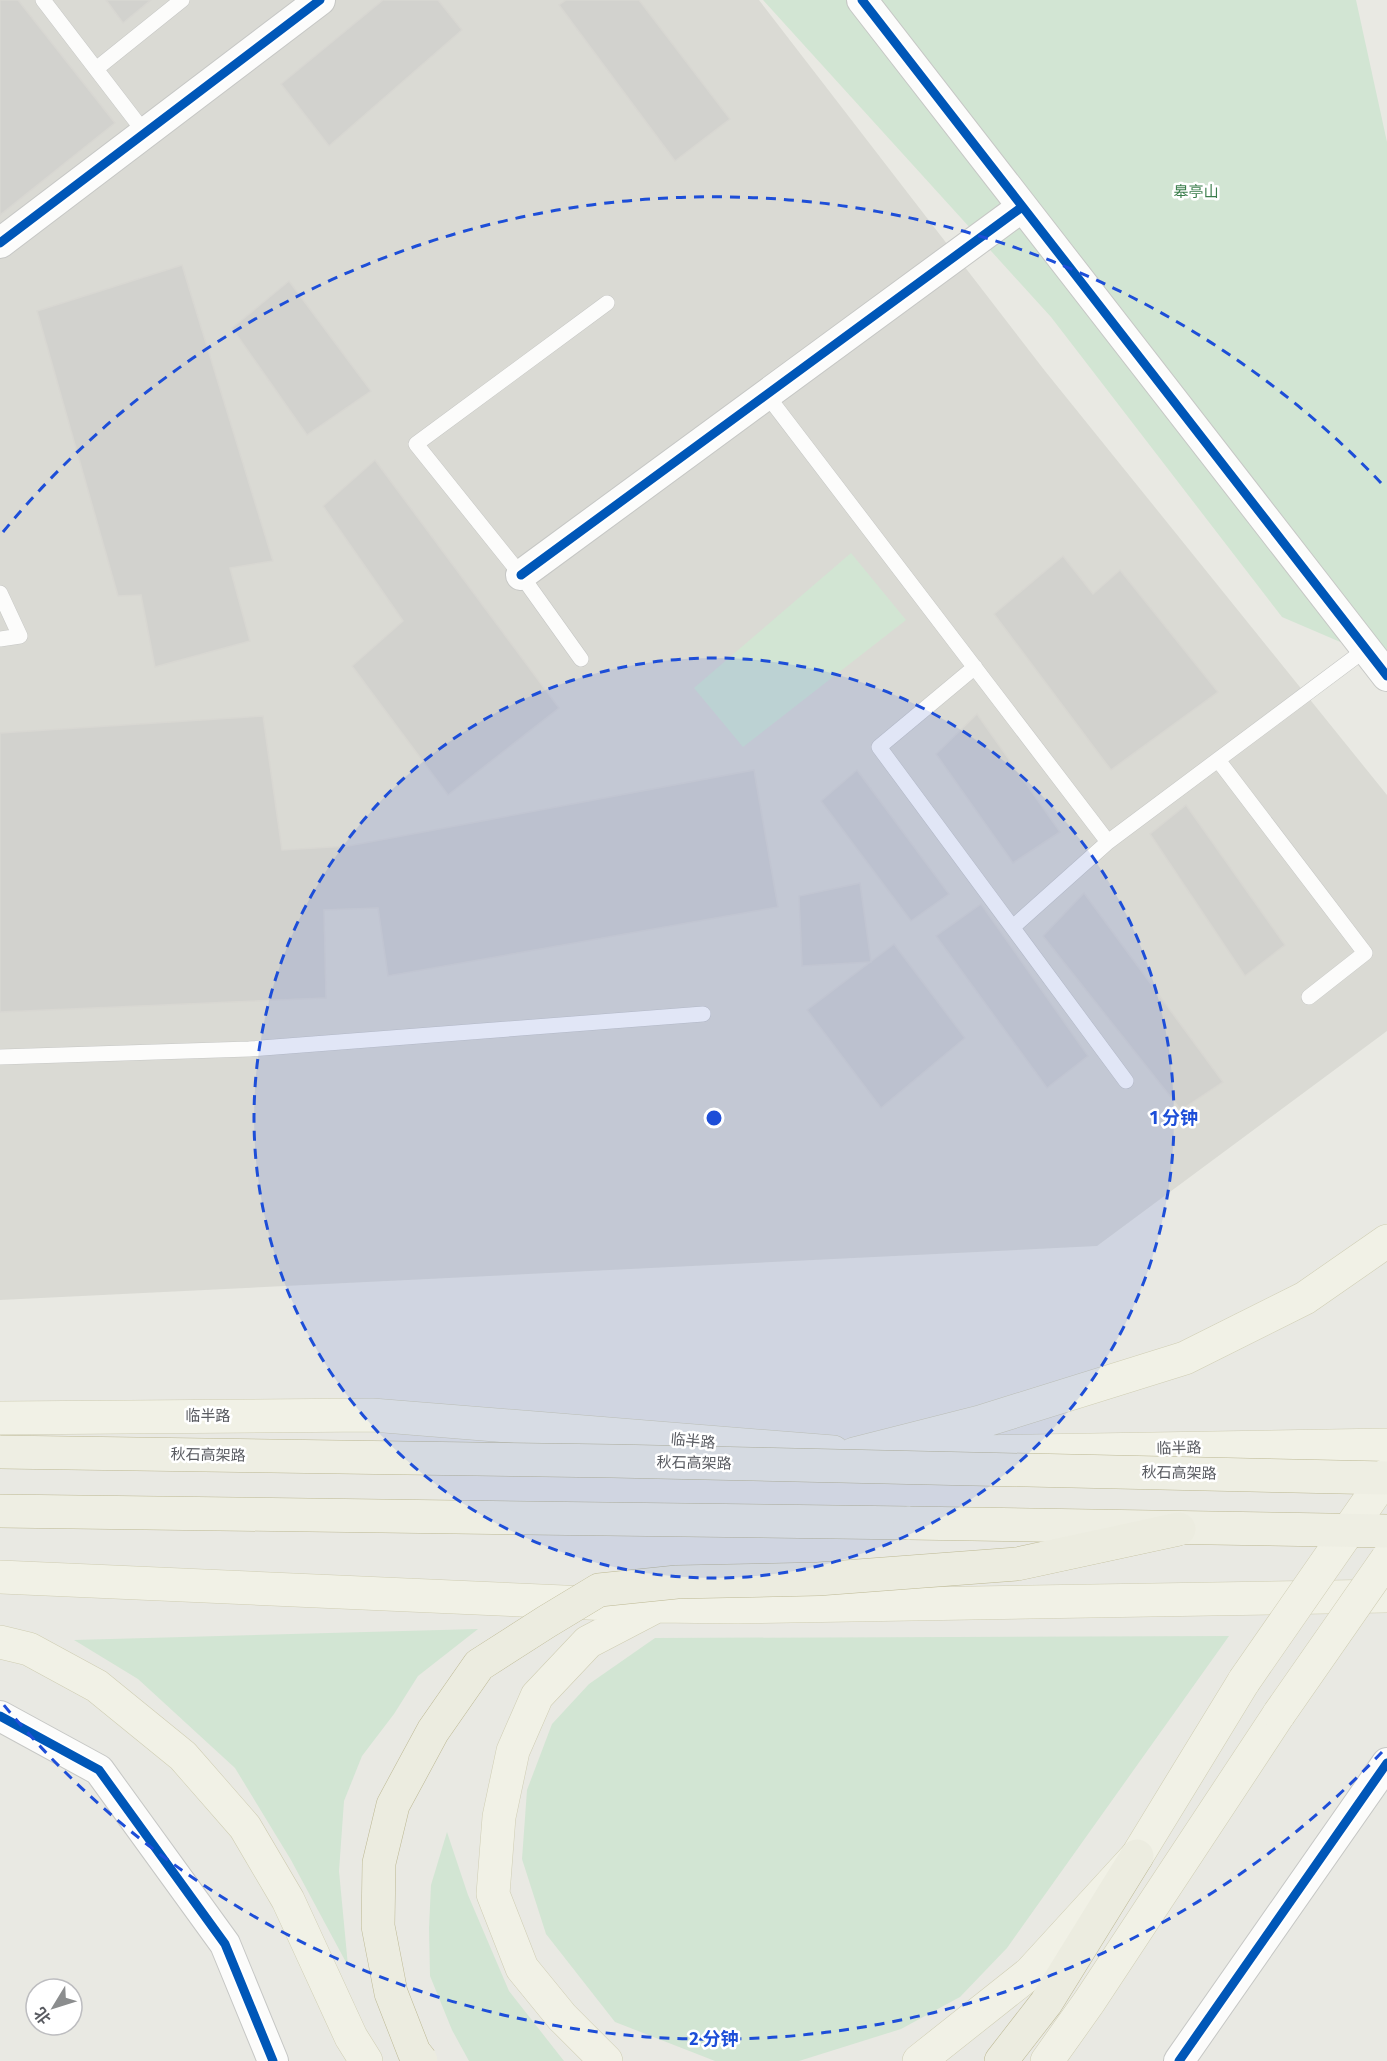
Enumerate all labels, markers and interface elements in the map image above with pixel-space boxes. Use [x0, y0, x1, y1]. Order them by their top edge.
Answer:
park label: 皋亭山 [1173, 183, 1219, 201]
text: 1 分钟 [1150, 1107, 1198, 1129]
centre of rings [704, 1108, 724, 1128]
street label: 临半路 [185, 1407, 231, 1425]
street label: 临半路 [670, 1430, 716, 1452]
street label: 临半路 [1156, 1439, 1202, 1457]
street label: 秋石高架路 [170, 1445, 246, 1465]
street label: 秋石高架路 [656, 1453, 732, 1473]
street label: 秋石高架路 [1141, 1463, 1217, 1483]
north arrow [24, 1977, 84, 2037]
text: 北 [30, 2004, 55, 2028]
text: 2 分钟 [689, 2028, 739, 2050]

